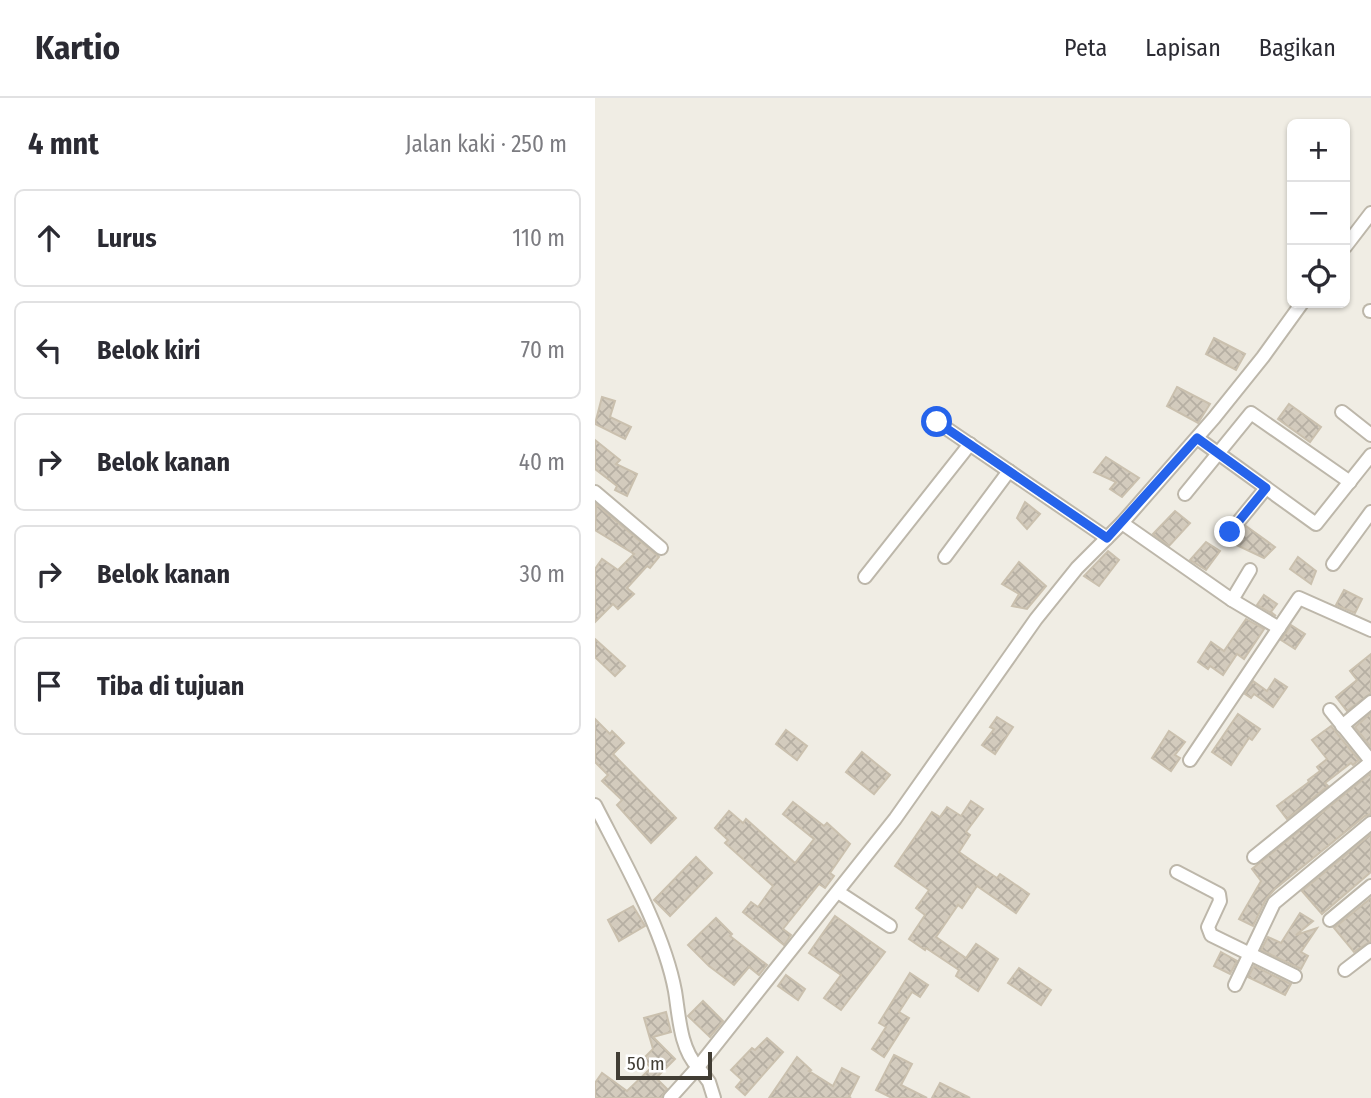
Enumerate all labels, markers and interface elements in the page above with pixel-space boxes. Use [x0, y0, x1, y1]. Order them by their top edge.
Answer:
text: Kartio [35, 28, 120, 68]
text: Peta [1064, 34, 1107, 62]
text: Lapisan [1145, 34, 1221, 62]
text: Bagikan [1259, 34, 1336, 62]
map controls [1287, 119, 1350, 308]
button: + [1287, 119, 1350, 182]
text: 4 mnt [28, 126, 99, 162]
text: Jalan kaki · 250 m [405, 130, 567, 158]
button: − [1287, 182, 1350, 245]
icon: ahead [30, 219, 68, 257]
text: Lurus [97, 223, 157, 254]
text: 110 m [512, 224, 565, 252]
button: locate [1287, 245, 1350, 308]
icon: left [30, 331, 68, 369]
text: Belok kiri [97, 335, 200, 366]
text: 70 m [521, 336, 565, 364]
route start [921, 406, 952, 437]
icon: right [30, 443, 68, 481]
text: Belok kanan [97, 447, 230, 478]
text: 40 m [519, 448, 565, 476]
route end [1214, 516, 1245, 547]
icon: right [30, 555, 68, 593]
text: Belok kanan [97, 559, 230, 590]
text: 30 m [520, 560, 565, 588]
icon: arrive [30, 667, 68, 705]
text: Tiba di tujuan [97, 671, 244, 702]
scale bar [616, 1049, 712, 1081]
text: 50 m [627, 1052, 665, 1075]

